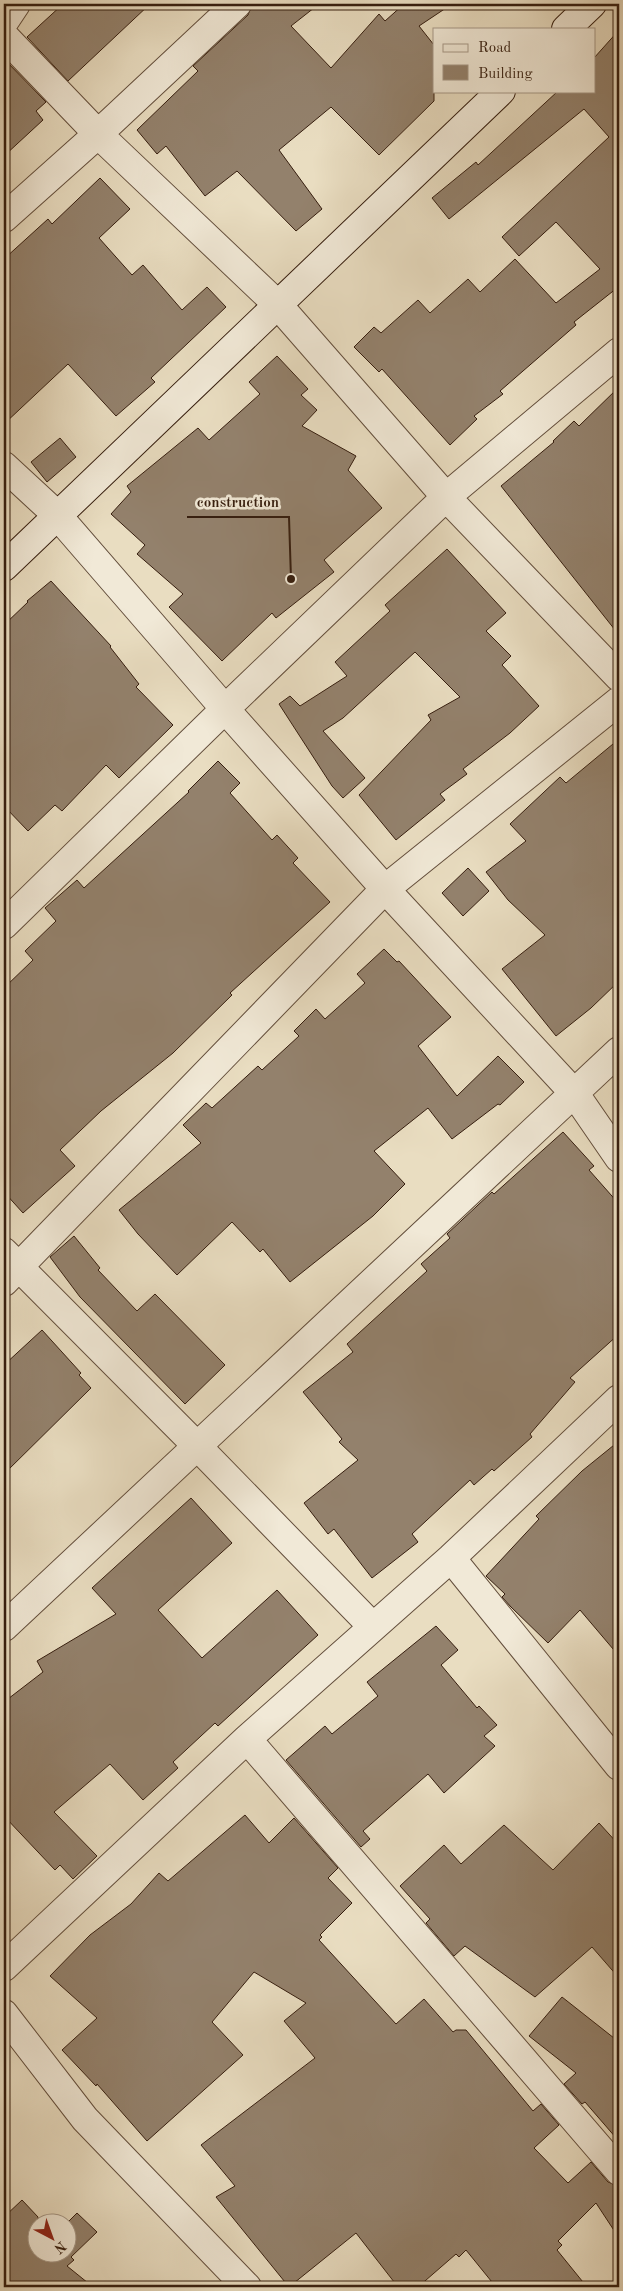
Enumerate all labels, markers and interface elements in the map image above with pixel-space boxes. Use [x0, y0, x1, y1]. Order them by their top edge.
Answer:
legend [433, 28, 596, 92]
text: Road [478, 41, 512, 56]
text: Building [478, 67, 533, 82]
callout: construction [187, 487, 289, 517]
text: construction [197, 496, 279, 511]
north arrow [28, 2214, 78, 2264]
text: N [51, 2238, 69, 2256]

